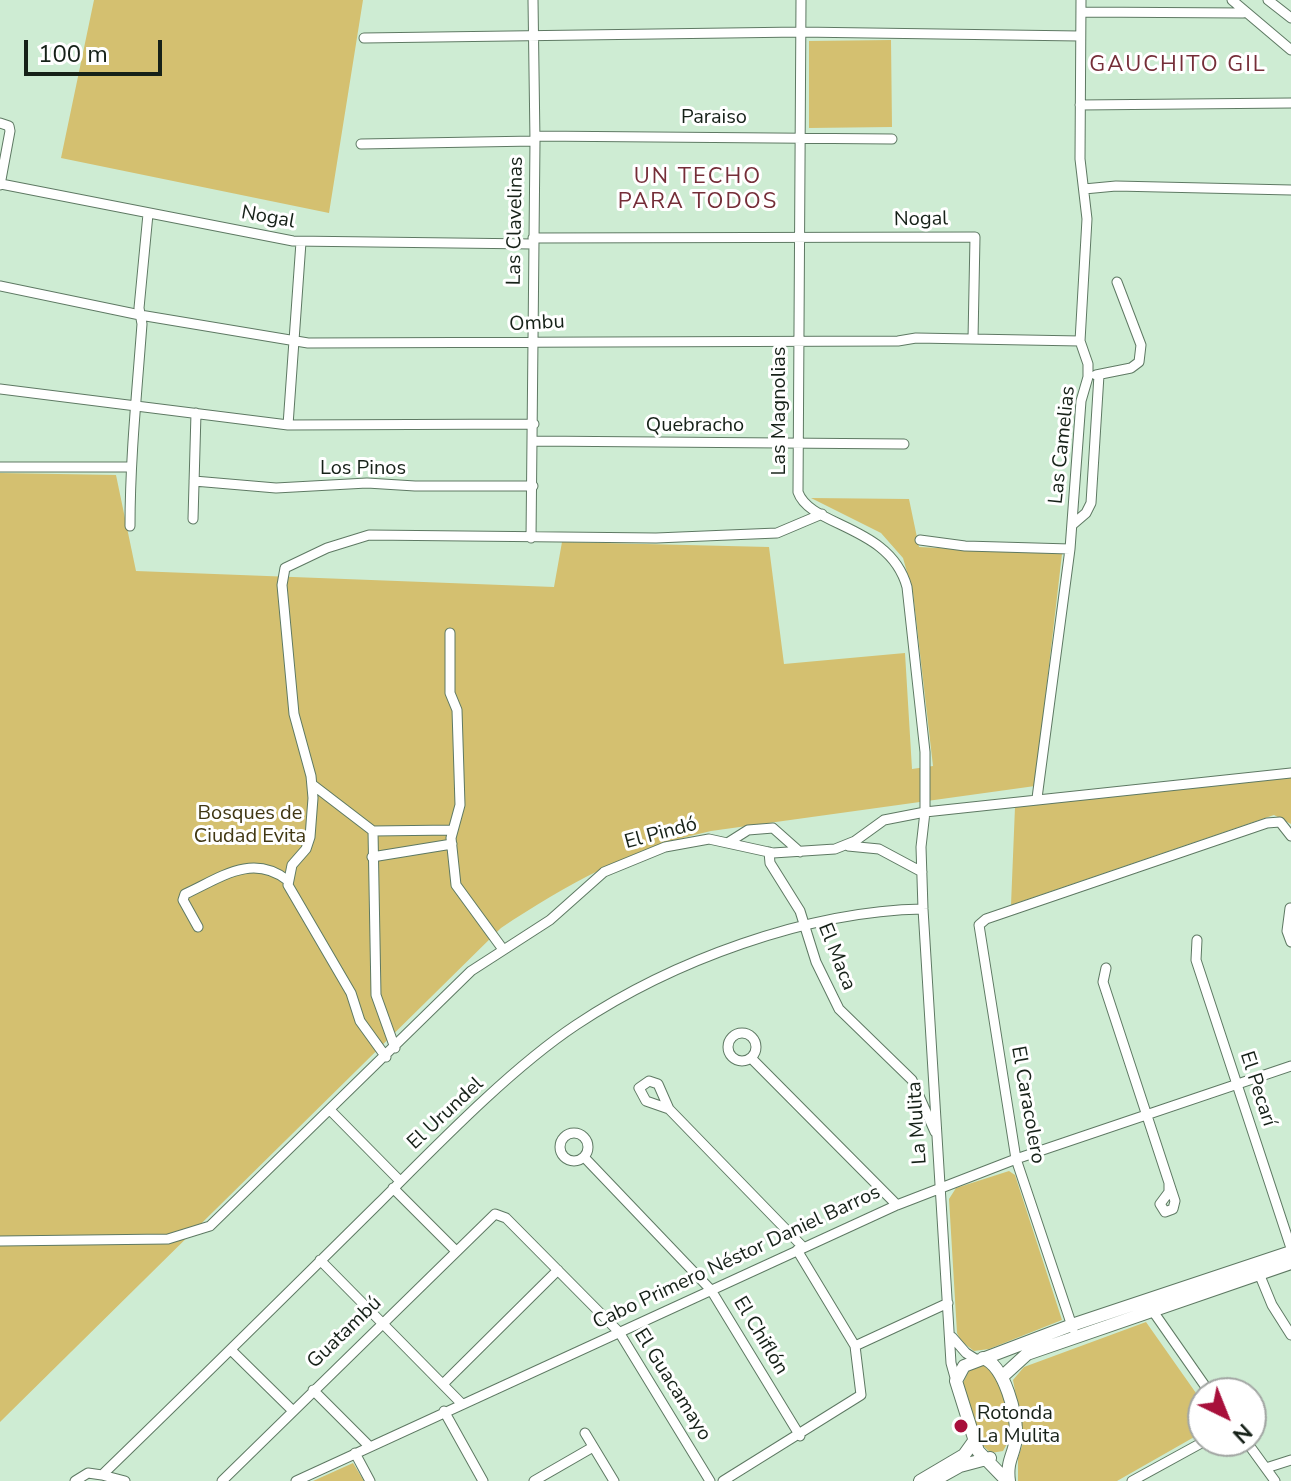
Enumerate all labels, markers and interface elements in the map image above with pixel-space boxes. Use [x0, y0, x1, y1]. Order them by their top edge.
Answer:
scale bar [28, 24, 166, 74]
text: 100 m [38, 38, 108, 70]
district label: GAUCHITO GIL [1089, 53, 1267, 79]
street label: Paraiso [681, 106, 747, 130]
street label: Las Clavelinas [503, 156, 529, 286]
district label: UN TECHO PARA TODOS [618, 165, 778, 216]
street label: Nogal [239, 201, 297, 235]
street label: Nogal [894, 208, 948, 232]
street label: Ombu [509, 311, 565, 337]
street label: Las Magnolias [768, 347, 792, 475]
street label: Las Camelias [1045, 385, 1081, 505]
street label: Quebracho [646, 414, 744, 438]
street label: Los Pinos [320, 457, 406, 481]
park label: Bosques de Ciudad Evita [194, 802, 306, 849]
street label: El Pindó [622, 813, 700, 855]
street label: El Maca [812, 920, 860, 994]
street label: El Caracolero [1005, 1044, 1049, 1166]
street label: El Pecarí [1234, 1049, 1280, 1129]
street label: El Urundel [403, 1073, 489, 1155]
street label: La Mulita [903, 1081, 933, 1165]
street label: Cabo Primero Néstor Daniel Barros [589, 1181, 885, 1335]
street label: Guatambú [303, 1292, 387, 1374]
street label: El Chiflón [727, 1292, 793, 1380]
street label: El Guacamayo [628, 1324, 716, 1446]
north arrow [1187, 1377, 1267, 1457]
place label: Rotonda La Mulita [977, 1402, 1060, 1449]
marker: Rotonda La Mulita [952, 1417, 970, 1435]
text: N [1226, 1417, 1258, 1450]

